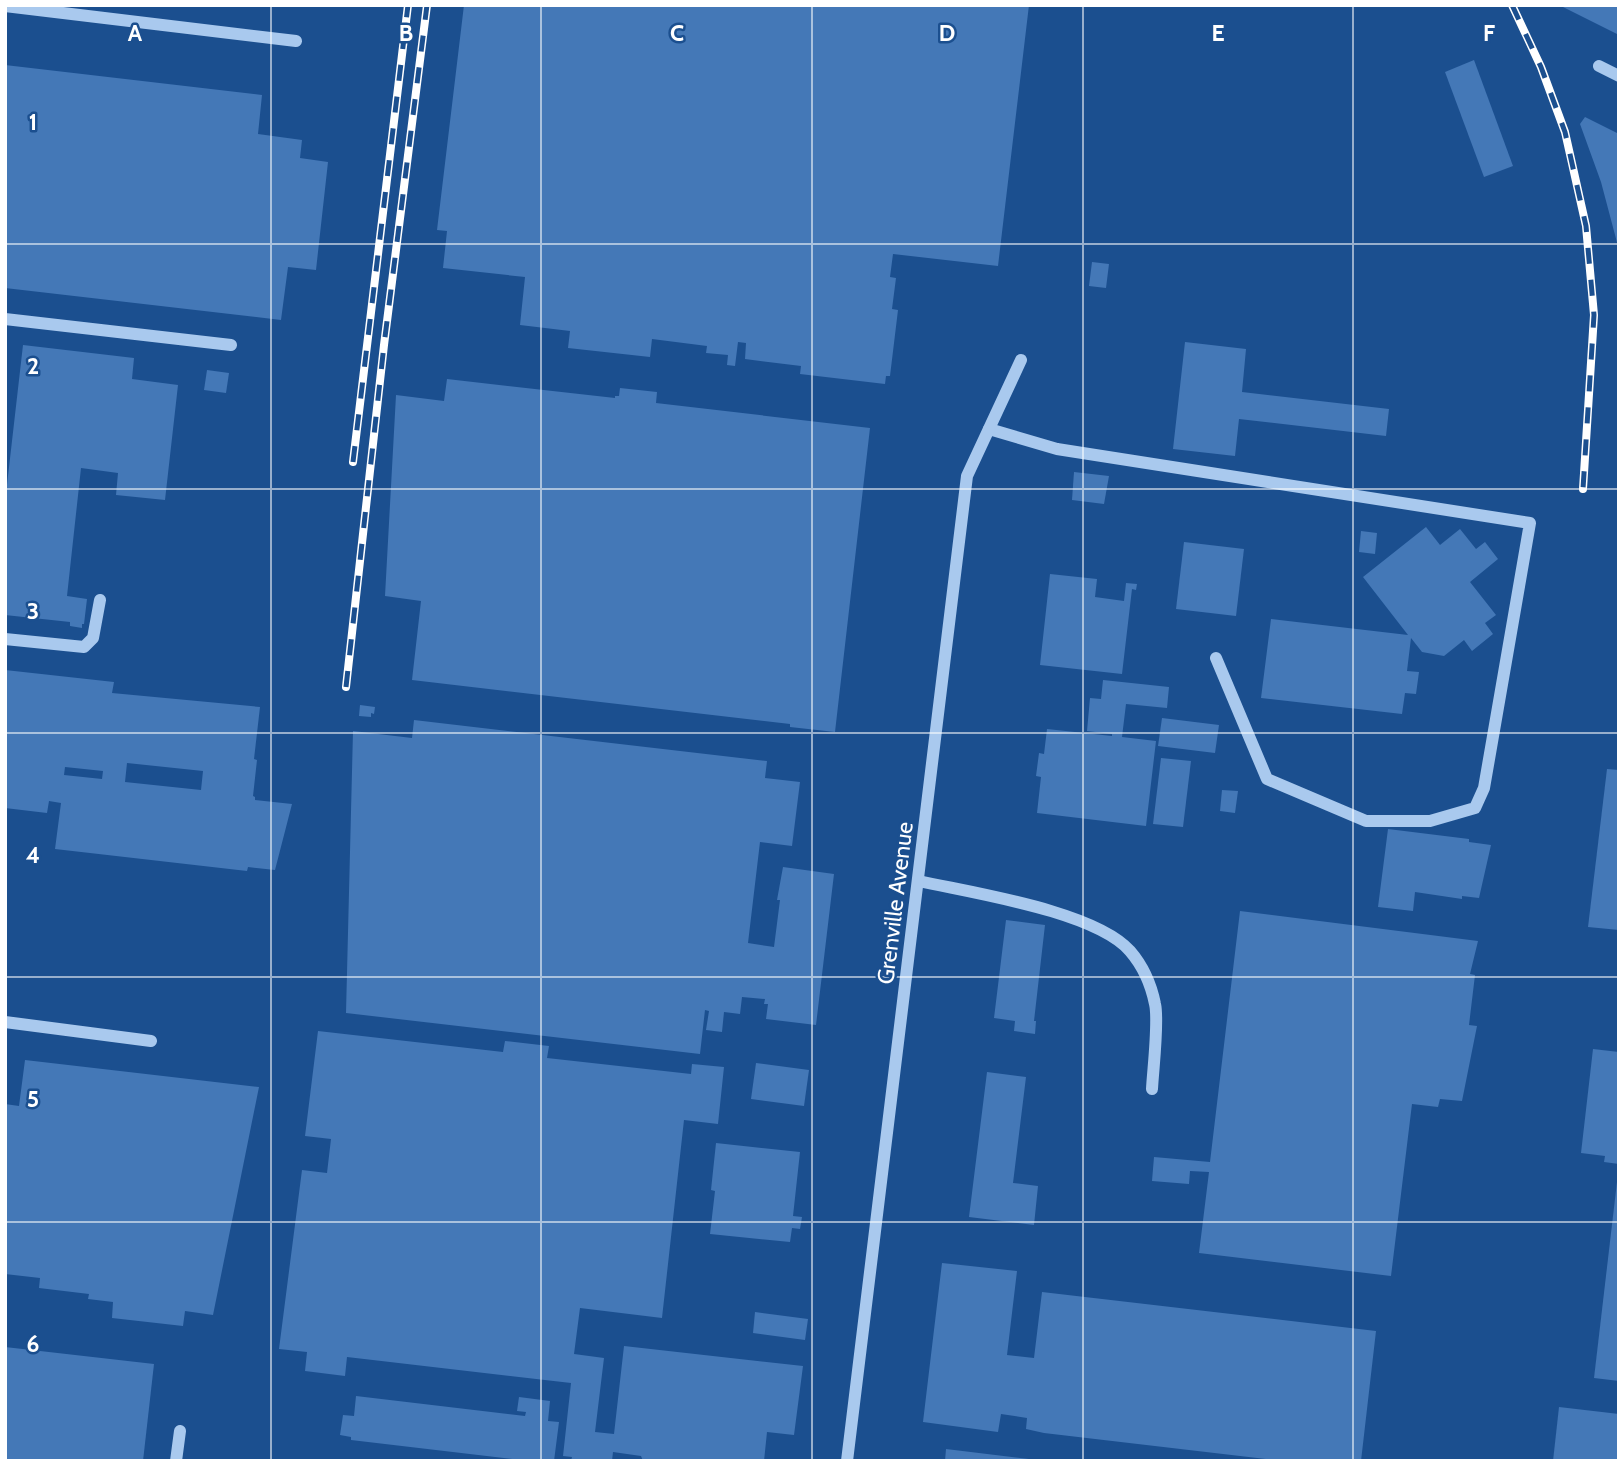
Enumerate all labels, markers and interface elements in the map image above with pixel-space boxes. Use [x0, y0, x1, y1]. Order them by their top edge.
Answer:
text: A [128, 19, 143, 47]
text: B [399, 19, 413, 47]
text: C [670, 19, 684, 47]
text: D [939, 19, 955, 47]
text: E [1211, 19, 1225, 47]
text: F [1483, 19, 1495, 47]
text: 1 [29, 108, 37, 136]
text: 2 [27, 352, 39, 380]
text: 3 [27, 597, 39, 625]
street label: Grenville Avenue [871, 820, 919, 986]
text: 4 [26, 841, 40, 869]
text: 5 [27, 1085, 39, 1113]
text: 6 [27, 1330, 39, 1358]

